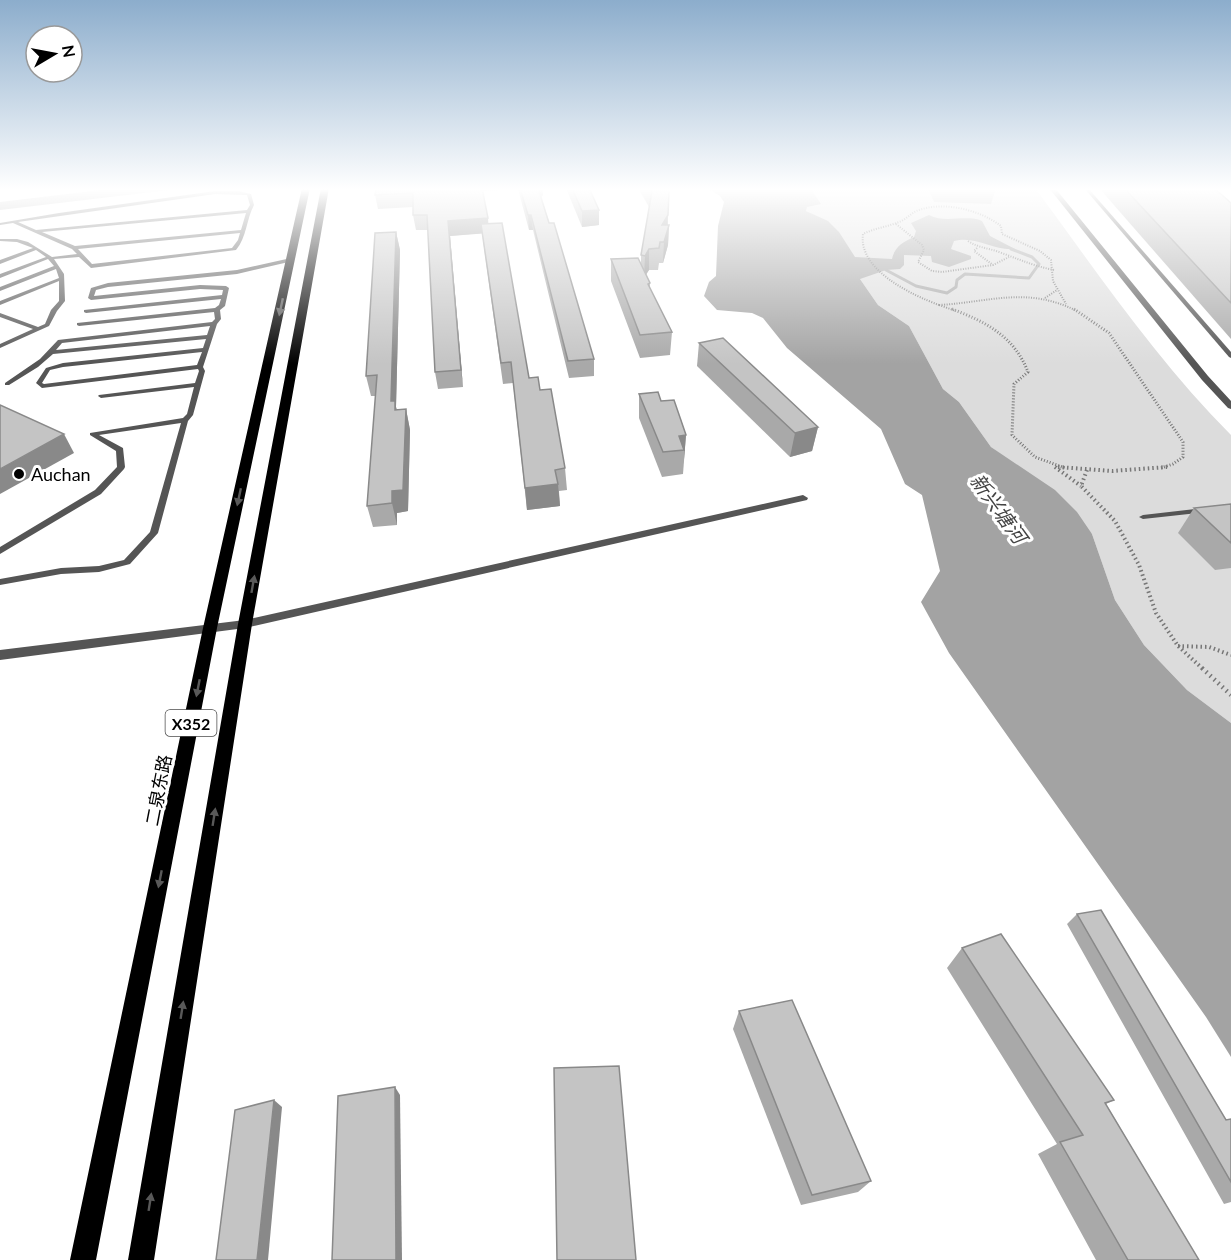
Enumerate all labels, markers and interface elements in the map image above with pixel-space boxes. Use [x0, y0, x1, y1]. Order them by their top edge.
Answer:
north arrow [24, 24, 84, 84]
text: N [59, 44, 80, 59]
one-way arrow [276, 297, 285, 316]
place label: Auchan [31, 463, 91, 485]
marker: Auchan [12, 467, 26, 481]
water label: 新兴塘河 [966, 469, 1035, 551]
one-way arrow [234, 488, 243, 507]
one-way arrow [249, 574, 258, 593]
one-way arrow [193, 678, 202, 697]
road number: X352 [166, 710, 216, 736]
street label: 二泉东路 [140, 753, 176, 827]
one-way arrow [209, 808, 218, 827]
one-way arrow [155, 870, 164, 889]
one-way arrow [178, 1000, 187, 1019]
one-way arrow [146, 1193, 155, 1212]

